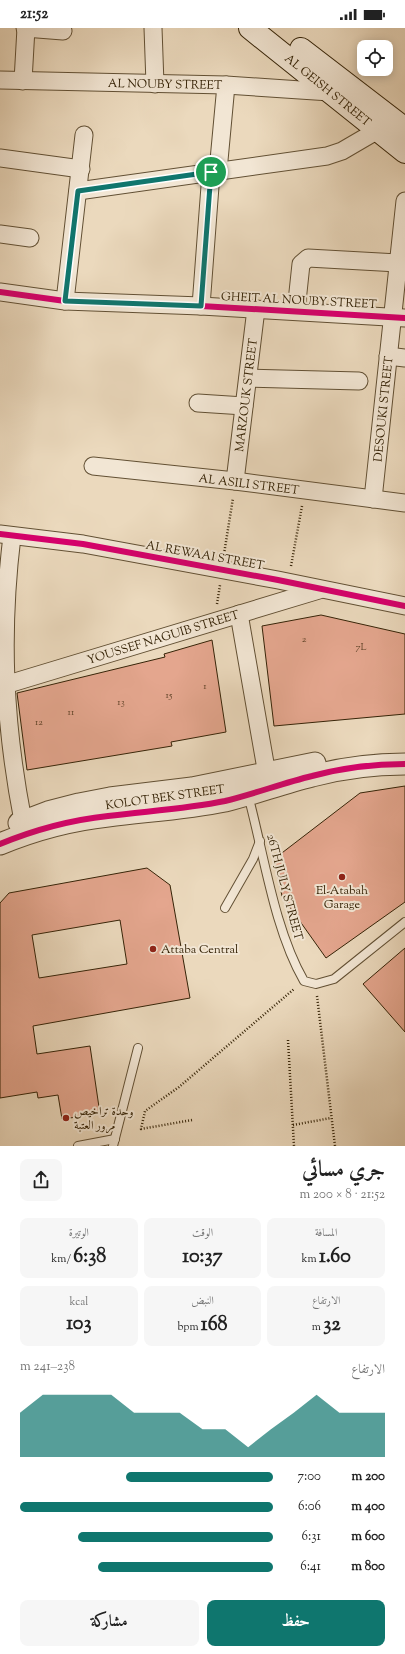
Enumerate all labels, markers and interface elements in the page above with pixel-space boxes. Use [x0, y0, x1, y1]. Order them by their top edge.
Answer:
text: 21:52 [20, 4, 48, 25]
map controls [357, 40, 393, 76]
button: locate [357, 40, 393, 76]
street label: AL GEISH STREET [280, 50, 375, 132]
street label: AL NOUBY STREET [108, 75, 223, 95]
pin [194, 155, 228, 189]
icon: arrive [200, 161, 222, 183]
street label: GHEIT AL NOUBY STREET [221, 288, 378, 314]
street label: MARZOUK STREET [231, 337, 263, 453]
street label: DESOUKI STREET [369, 355, 399, 463]
street label: AL ASILI STREET [198, 470, 301, 500]
street label: AL REWAAI STREET [144, 537, 266, 575]
street label: YOUSSEF NAGUIB STREET [85, 606, 242, 670]
house number: 2 [302, 632, 307, 647]
house number: 7L [355, 640, 367, 655]
house number: 1 [203, 679, 207, 694]
house number: 15 [166, 688, 173, 703]
house number: 13 [117, 695, 125, 710]
house number: 11 [68, 705, 75, 720]
house number: 12 [35, 715, 43, 730]
street label: KOLOT BEK STREET [104, 781, 226, 815]
street label: 26TH JULY STREET [261, 832, 307, 943]
marker: El-Atabah Garage [337, 872, 347, 882]
place label: El-Atabah Garage [316, 882, 368, 914]
place label: Attaba Central [161, 941, 239, 959]
marker: Attaba Central [148, 944, 158, 954]
place label: وحدة تراخيص مرور العتبة [74, 1103, 134, 1135]
marker: وحدة تراخيص مرور العتبة [61, 1113, 71, 1123]
text: جري مسائي [302, 1155, 385, 1187]
button: share [20, 1159, 62, 1201]
text: 21:52 · 8 × 200 m [299, 1186, 385, 1204]
text: الوتيرة [69, 1225, 89, 1241]
text: الوقت [192, 1225, 213, 1241]
text: المسافة [315, 1225, 337, 1241]
text: 6:38 [73, 1243, 106, 1272]
text: 10:37 [182, 1243, 223, 1272]
text: 1.60 [319, 1243, 351, 1272]
text: /km [51, 1251, 73, 1267]
text: km [301, 1251, 319, 1267]
text: النبض [191, 1293, 214, 1309]
text: الارتفاع [312, 1293, 340, 1309]
text: kcal [69, 1294, 88, 1310]
text: 103 [66, 1310, 91, 1339]
text: 168 [201, 1311, 228, 1340]
text: 32 [323, 1311, 341, 1340]
text: bpm [177, 1319, 201, 1335]
text: m [312, 1319, 323, 1335]
text: 238–241 m [20, 1358, 75, 1376]
text: الارتفاع [351, 1361, 385, 1379]
text: 7:00 [297, 1468, 321, 1486]
text: 200 m [352, 1468, 385, 1486]
text: 6:06 [298, 1498, 321, 1516]
text: 400 m [351, 1498, 385, 1516]
text: 6:31 [302, 1528, 321, 1546]
text: 600 m [351, 1528, 385, 1546]
text: 6:41 [300, 1558, 321, 1576]
text: 800 m [351, 1558, 385, 1576]
button: مشاركة [20, 1600, 199, 1646]
button: حفظ [207, 1600, 385, 1646]

